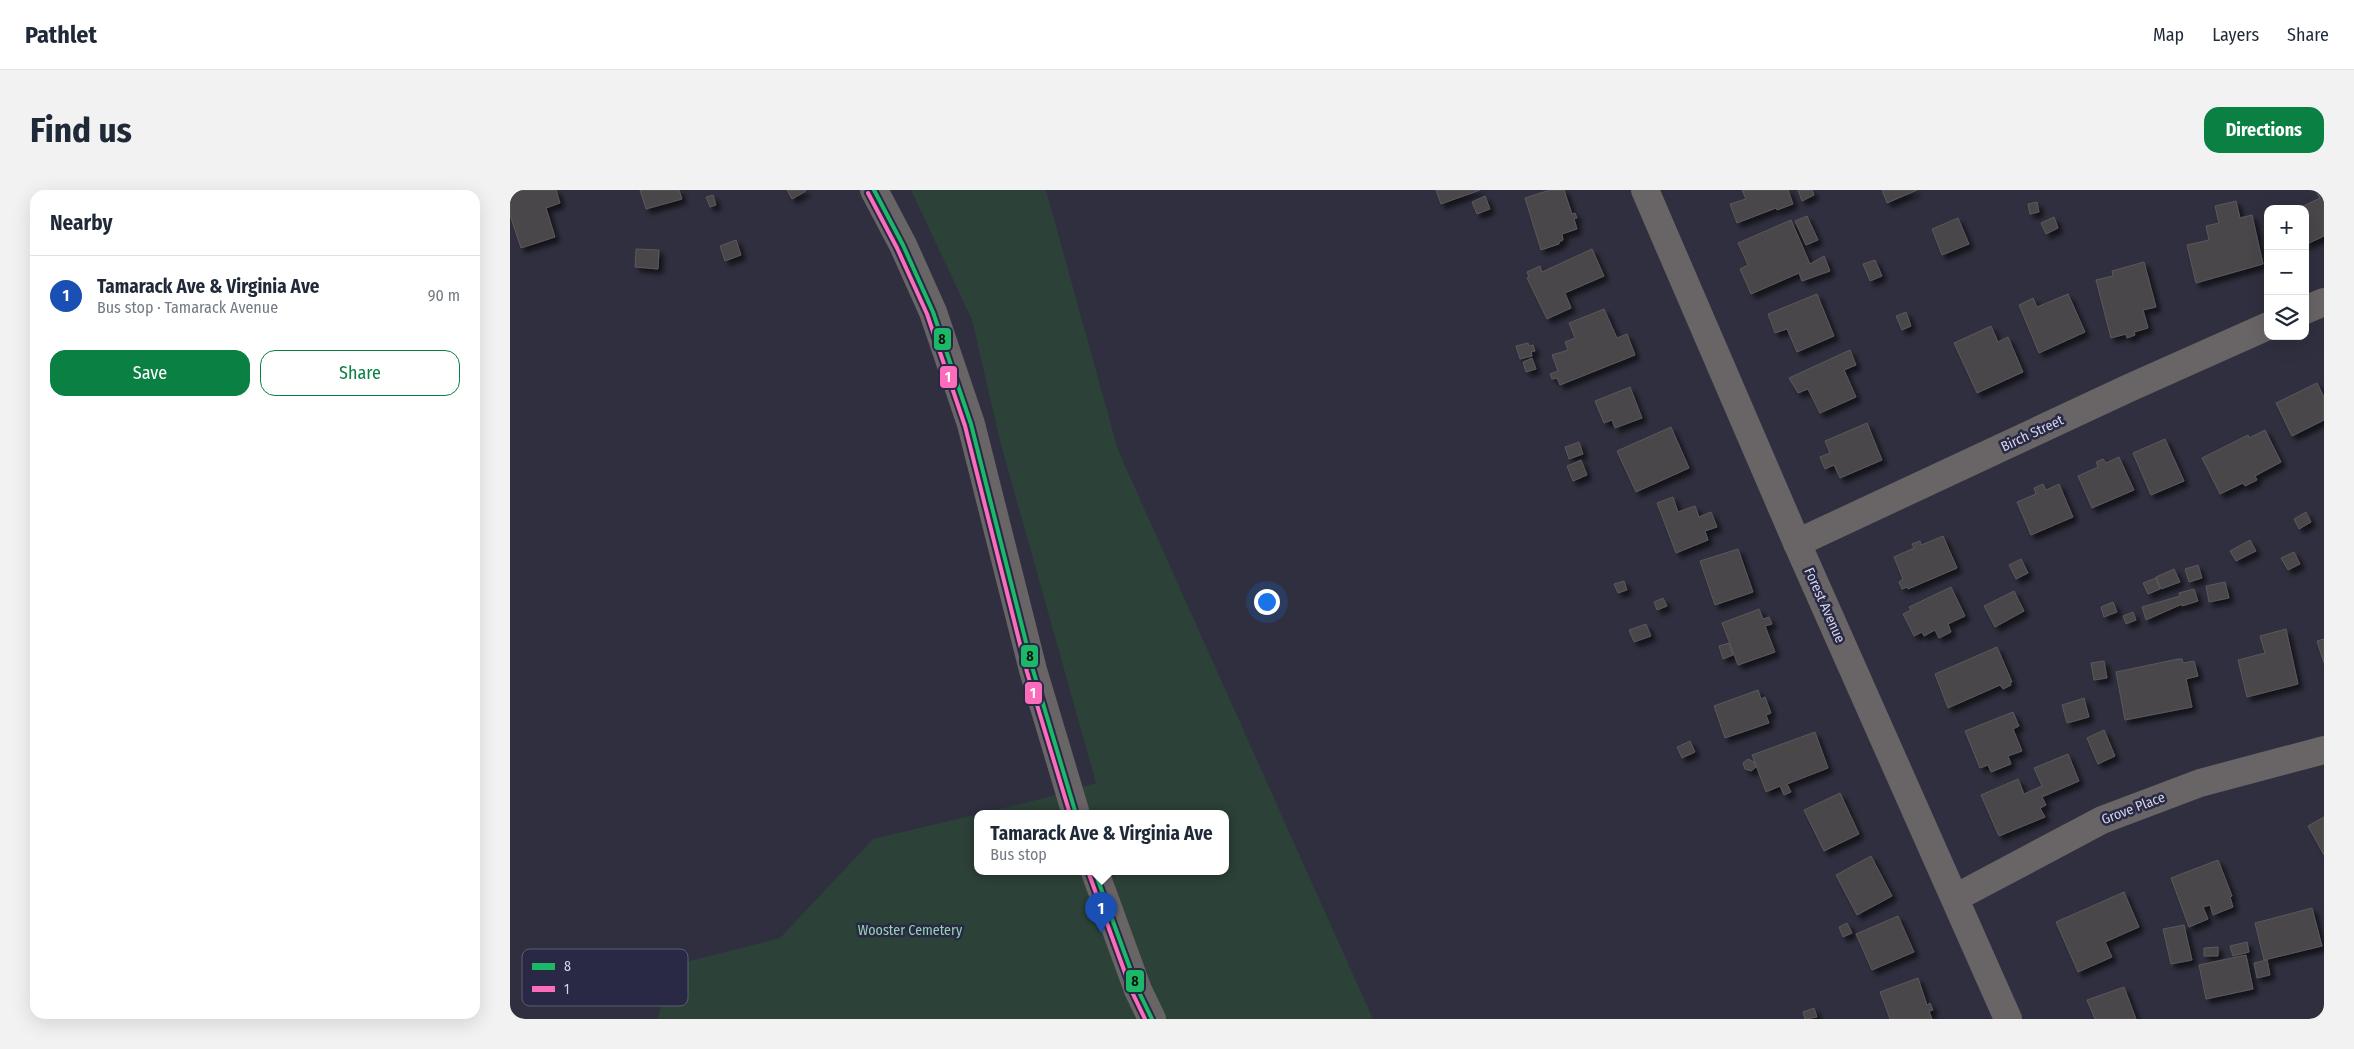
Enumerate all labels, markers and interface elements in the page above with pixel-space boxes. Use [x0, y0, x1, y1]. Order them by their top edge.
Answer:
text: Pathlet [25, 21, 97, 49]
text: Map [2153, 24, 2184, 46]
text: Layers [2212, 24, 2259, 46]
text: Share [2287, 24, 2329, 46]
button: Directions [2204, 107, 2324, 153]
text: Find us [30, 109, 132, 151]
map controls [2264, 205, 2309, 340]
button: + [2264, 205, 2309, 250]
text: Nearby [50, 210, 112, 236]
button: − [2264, 250, 2309, 295]
text: Tamarack Ave & Virginia Ave [97, 275, 319, 298]
text: 1 [63, 286, 69, 305]
text: 90 m [428, 286, 460, 305]
button: layers [2264, 295, 2309, 340]
text: Bus stop · Tamarack Avenue [97, 298, 278, 317]
line badge: 8 [933, 327, 952, 351]
text: 8 [938, 331, 946, 348]
button: Save [50, 350, 250, 396]
button: Share [260, 350, 460, 396]
line badge: 1 [939, 365, 958, 389]
text: 1 [945, 369, 951, 386]
street label: Birch Street [1998, 411, 2066, 455]
street label: Forest Avenue [1800, 565, 1849, 645]
your location [1254, 589, 1280, 615]
line badge: 8 [1020, 644, 1039, 668]
text: 8 [1026, 648, 1034, 665]
line badge: 1 [1024, 681, 1043, 705]
text: 1 [1030, 685, 1036, 702]
street label: Grove Place [2099, 789, 2167, 828]
popup [974, 810, 1229, 875]
text: Tamarack Ave & Virginia Ave [990, 822, 1213, 845]
text: Bus stop [990, 845, 1047, 864]
pin: 1 [1085, 892, 1117, 933]
park label: Wooster Cemetery [858, 922, 963, 939]
legend [522, 949, 688, 1006]
text: 8 [564, 958, 571, 975]
line badge: 8 [1125, 969, 1145, 993]
text: 8 [1131, 973, 1139, 990]
text: 1 [564, 981, 569, 998]

